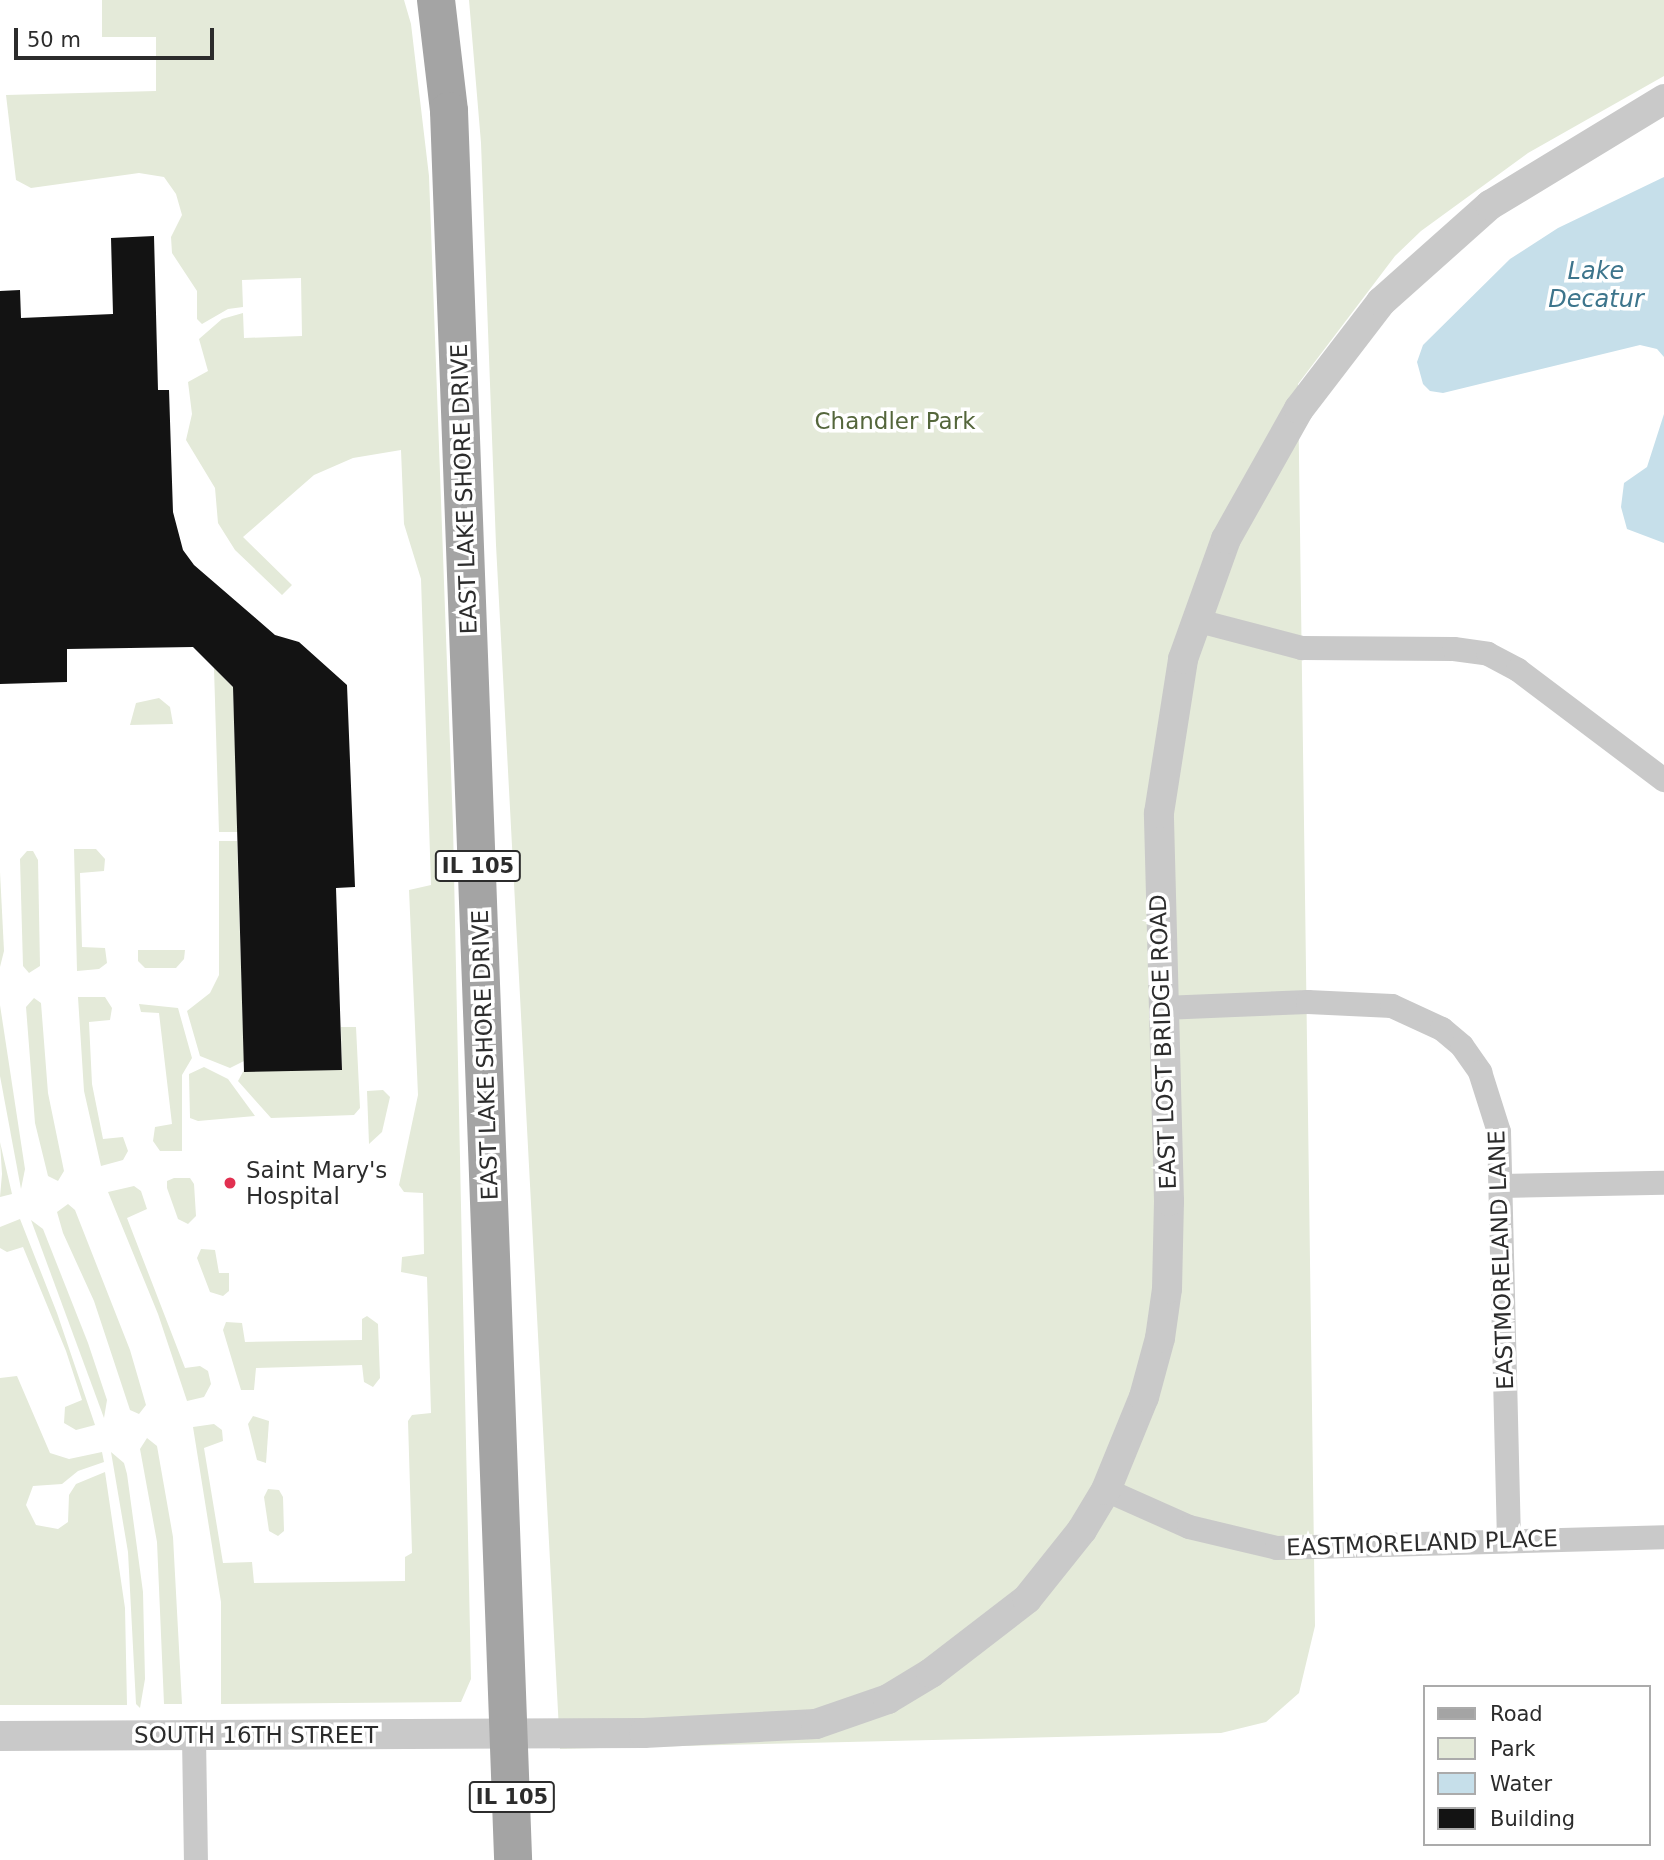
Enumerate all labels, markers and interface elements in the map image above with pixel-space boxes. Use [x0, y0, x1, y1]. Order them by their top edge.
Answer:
scale bar [18, 14, 217, 58]
text: 50 m [27, 28, 81, 52]
water label: Lake Decatur [1548, 258, 1644, 314]
street label: EAST LAKE SHORE DRIVE [445, 343, 483, 635]
park label: Chandler Park [815, 407, 975, 435]
road number: IL 105 [434, 848, 522, 884]
street label: EAST LOST BRIDGE ROAD [1144, 894, 1182, 1190]
street label: EAST LAKE SHORE DRIVE [466, 909, 504, 1201]
street label: EASTMORELAND LANE [1483, 1130, 1519, 1390]
place label: Saint Mary's Hospital [246, 1156, 387, 1210]
marker: Saint Mary's Hospital [220, 1173, 240, 1193]
street label: EASTMORELAND PLACE [1286, 1524, 1558, 1562]
legend [1422, 1685, 1650, 1846]
text: Road [1490, 1702, 1543, 1726]
street label: SOUTH 16TH STREET [134, 1721, 378, 1749]
text: Park [1490, 1737, 1535, 1761]
text: Water [1490, 1772, 1552, 1796]
road number: IL 105 [468, 1780, 556, 1814]
text: Building [1490, 1807, 1575, 1831]

